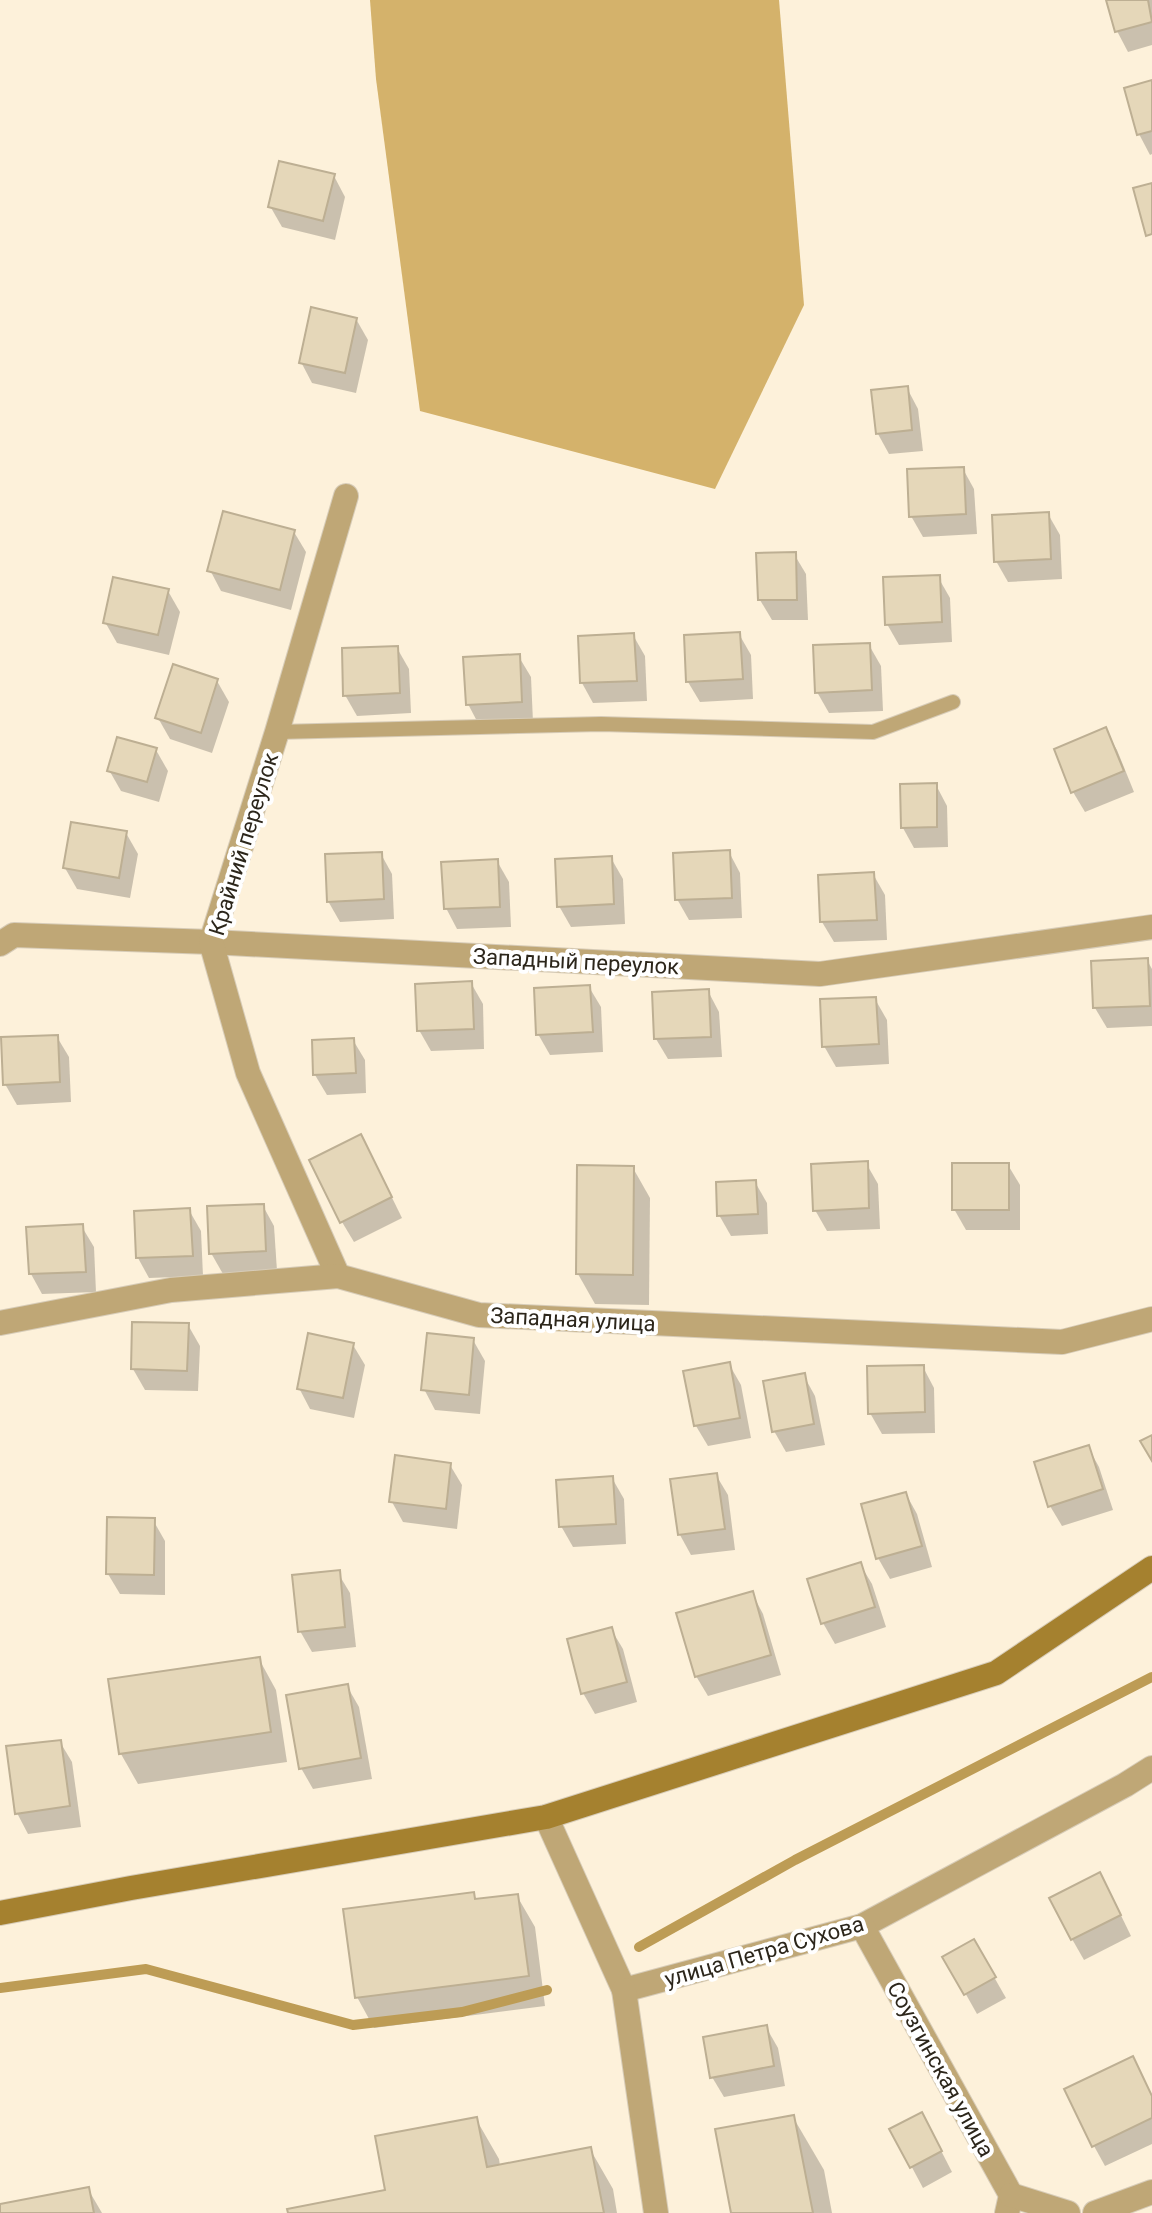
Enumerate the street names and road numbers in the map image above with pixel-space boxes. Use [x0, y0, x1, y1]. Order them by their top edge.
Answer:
street label: Крайний переулок [204, 750, 283, 939]
street label: Западный переулок [472, 944, 680, 979]
street label: Западная улица [490, 1303, 656, 1336]
street label: улица Петра Сухова [662, 1911, 867, 1992]
street label: Соузгинская улица [882, 1977, 999, 2161]

